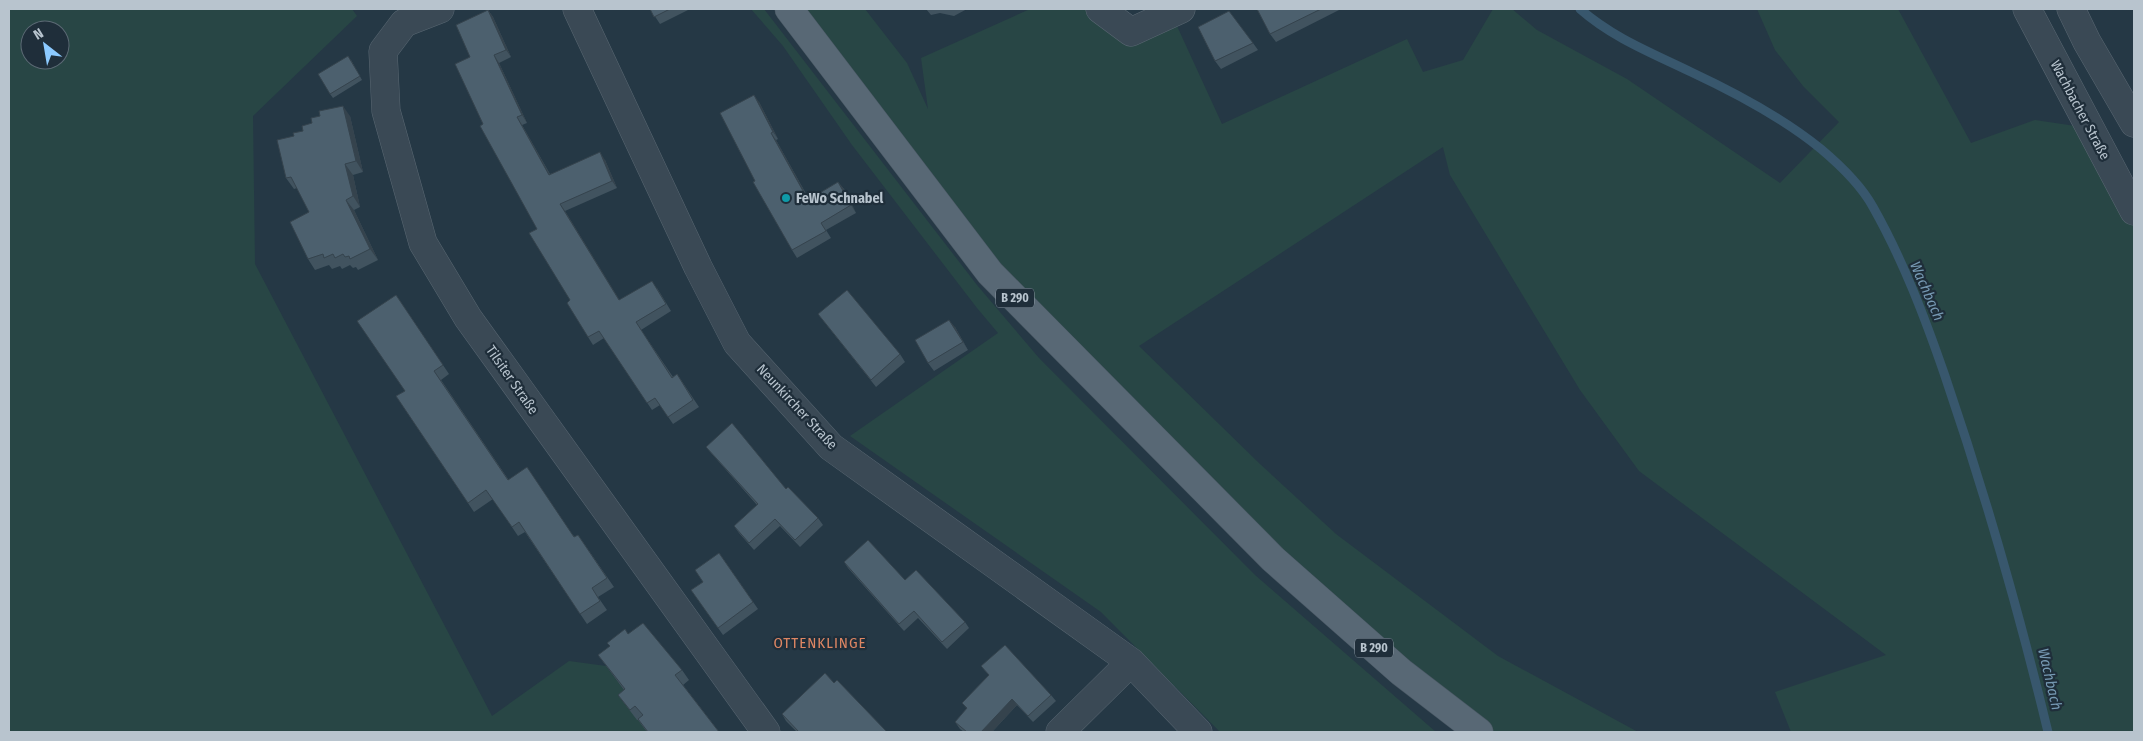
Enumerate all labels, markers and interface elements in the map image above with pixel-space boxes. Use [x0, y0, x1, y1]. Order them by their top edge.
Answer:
north arrow [20, 20, 70, 70]
text: N [31, 25, 47, 44]
street label: Wachbacher Straße [2047, 57, 2113, 163]
place label: FeWo Schnabel [796, 190, 884, 207]
marker: FeWo Schnabel [780, 192, 792, 204]
water label: Wachbach [1906, 259, 1948, 323]
road number: B 290 [996, 288, 1034, 308]
street label: Tilsiter Straße [482, 342, 542, 418]
street label: Neunkircher Straße [753, 361, 841, 453]
district label: OTTENKLINGE [773, 634, 867, 652]
road number: B 290 [1355, 638, 1393, 658]
water label: Wachbach [2034, 646, 2066, 712]

